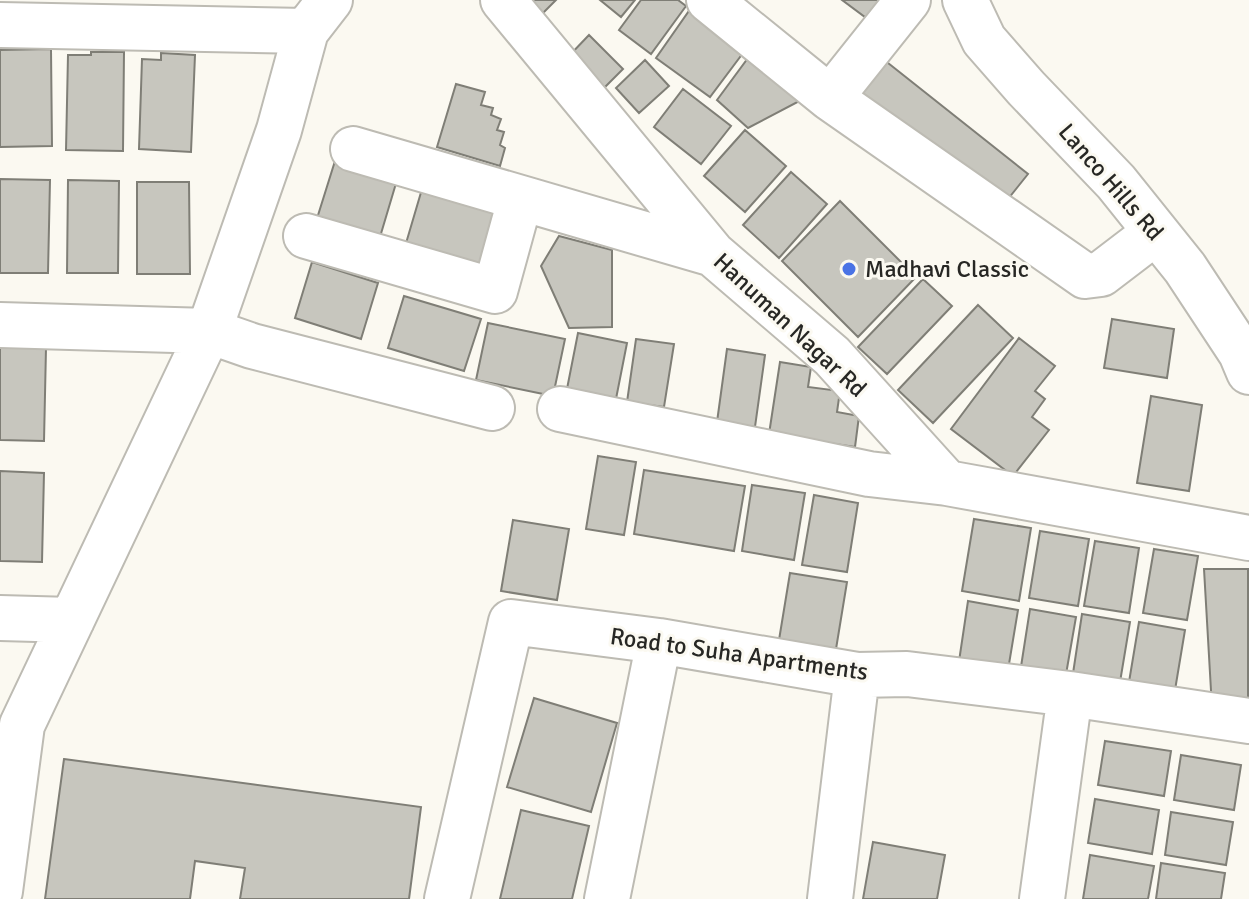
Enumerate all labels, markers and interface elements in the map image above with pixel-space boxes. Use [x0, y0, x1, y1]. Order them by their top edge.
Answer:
street label: Lanco Hills Rd [1052, 117, 1170, 247]
street label: Hanuman Nagar Rd [707, 246, 873, 404]
place label: Madhavi Classic [865, 254, 1029, 284]
marker: Madhavi Classic [840, 260, 858, 278]
street label: Road to Suha Apartments [608, 621, 870, 687]

